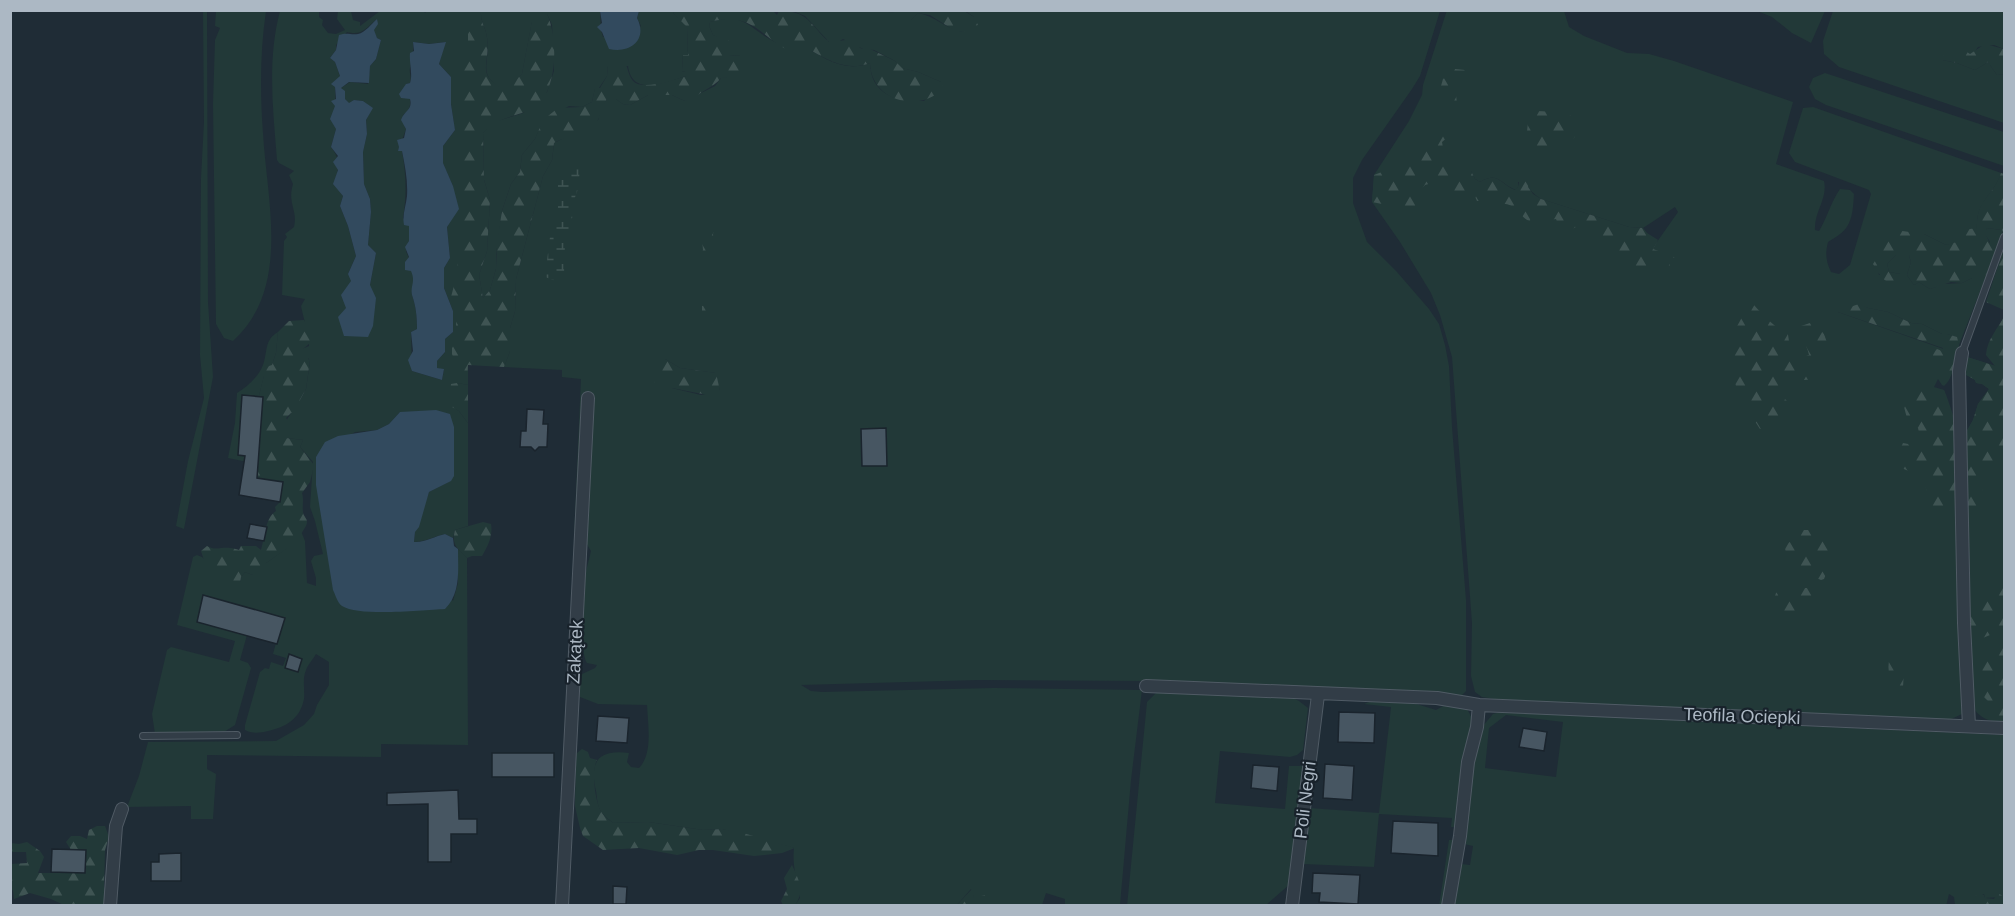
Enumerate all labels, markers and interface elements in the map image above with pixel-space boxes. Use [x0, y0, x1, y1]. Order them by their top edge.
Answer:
street label: Zakątek [563, 619, 587, 684]
street label: Teofila Ociepki [1683, 704, 1801, 728]
street label: Poli Negri [1290, 760, 1320, 840]

